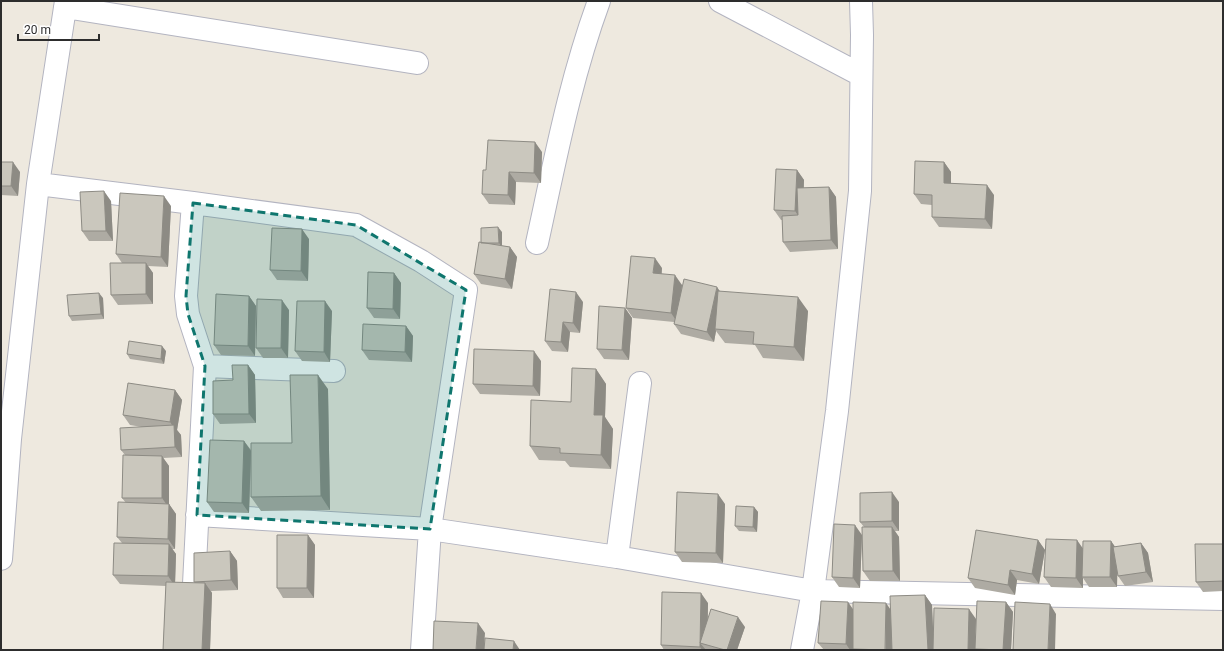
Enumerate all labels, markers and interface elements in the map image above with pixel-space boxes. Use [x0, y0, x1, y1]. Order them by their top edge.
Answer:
scale bar [18, 16, 99, 42]
text: 20 m [24, 23, 51, 37]

